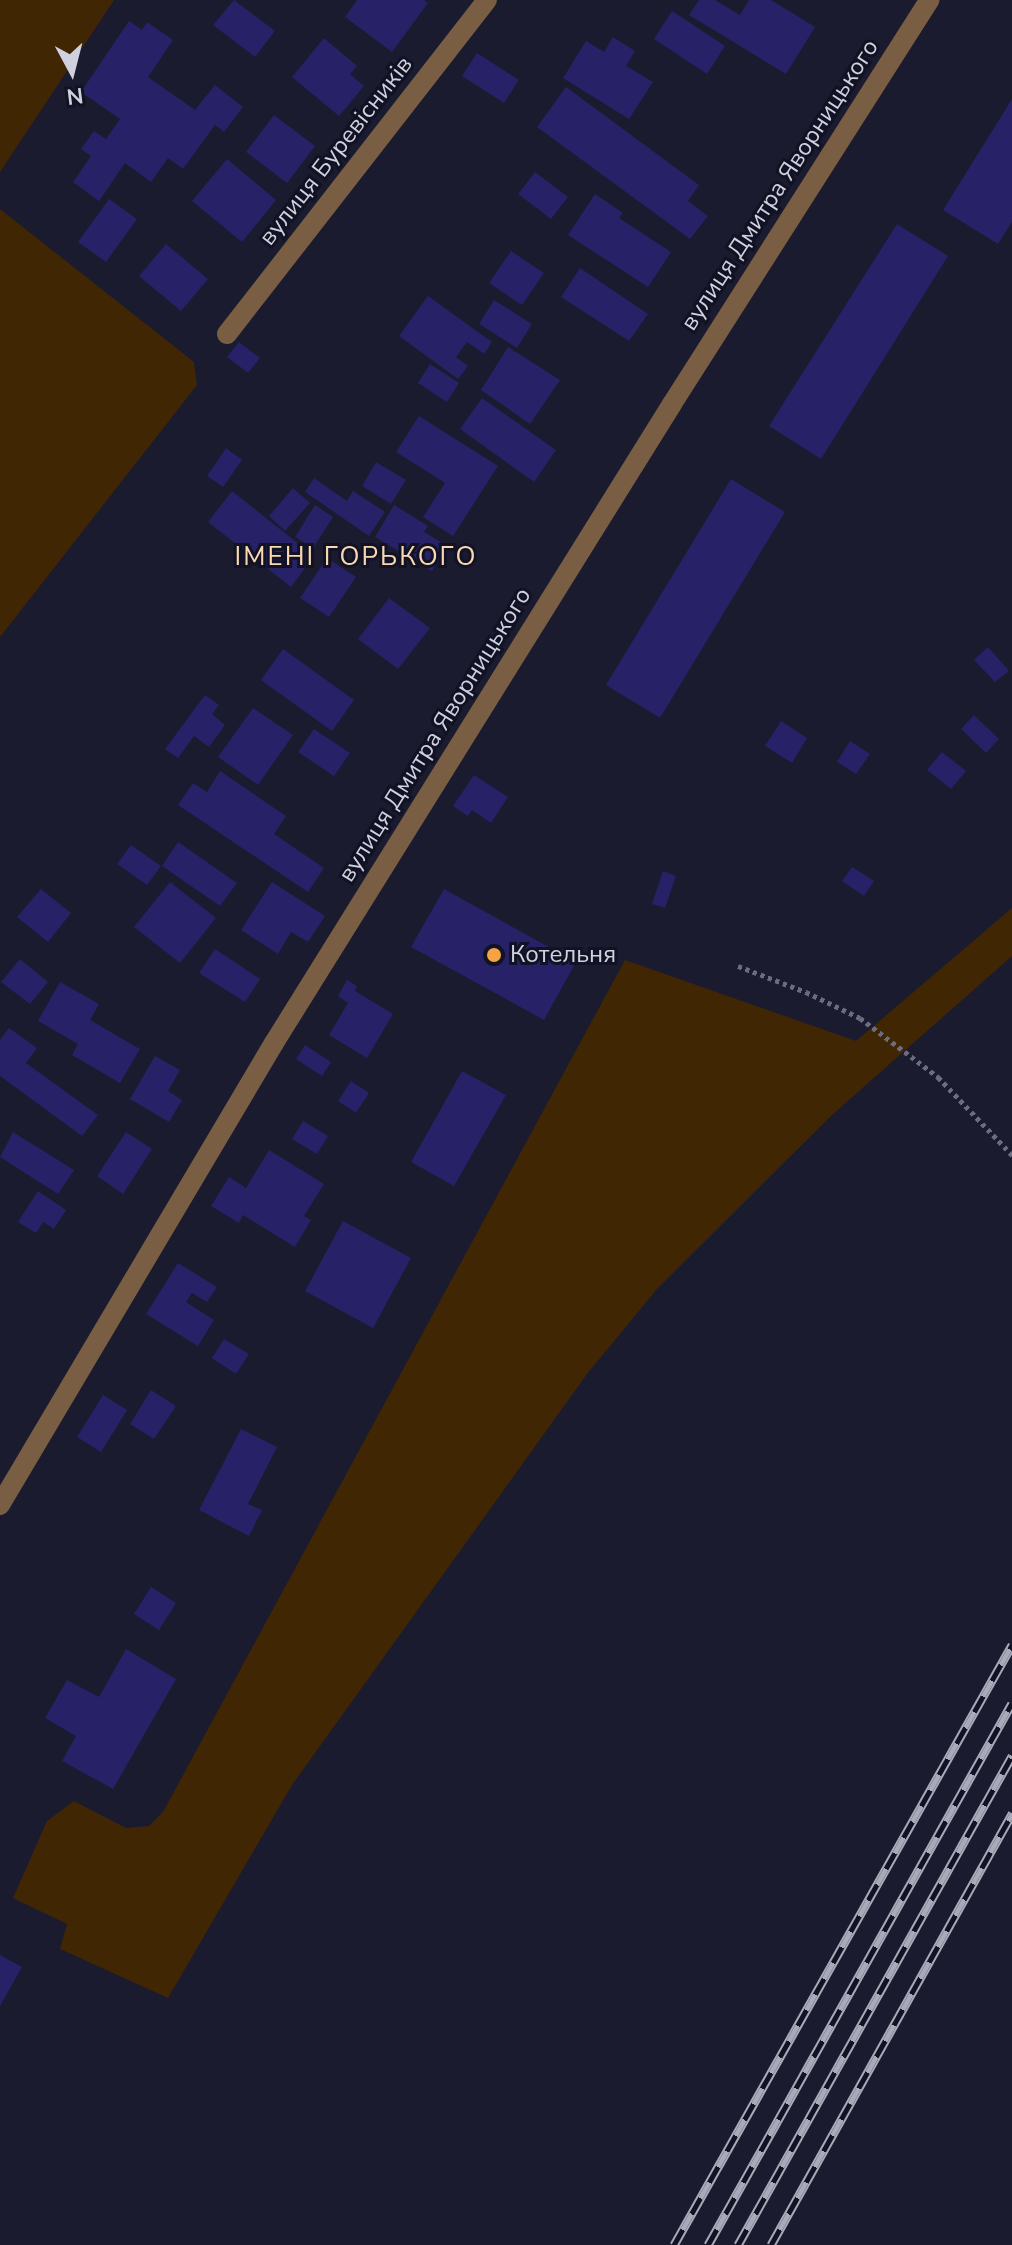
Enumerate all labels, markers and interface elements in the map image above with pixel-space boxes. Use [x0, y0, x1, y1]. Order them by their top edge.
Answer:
north arrow [32, 32, 112, 112]
street label: вулиця Дмитра Яворницького [675, 34, 885, 336]
street label: вулиця Буревісників [253, 51, 419, 251]
text: N [65, 80, 85, 112]
district label: ІМЕНІ ГОРЬКОГО [235, 541, 477, 573]
street label: вулиця Дмитра Яворницького [332, 583, 538, 887]
place label: Котельня [510, 941, 616, 969]
marker: Котельня [485, 946, 503, 964]

